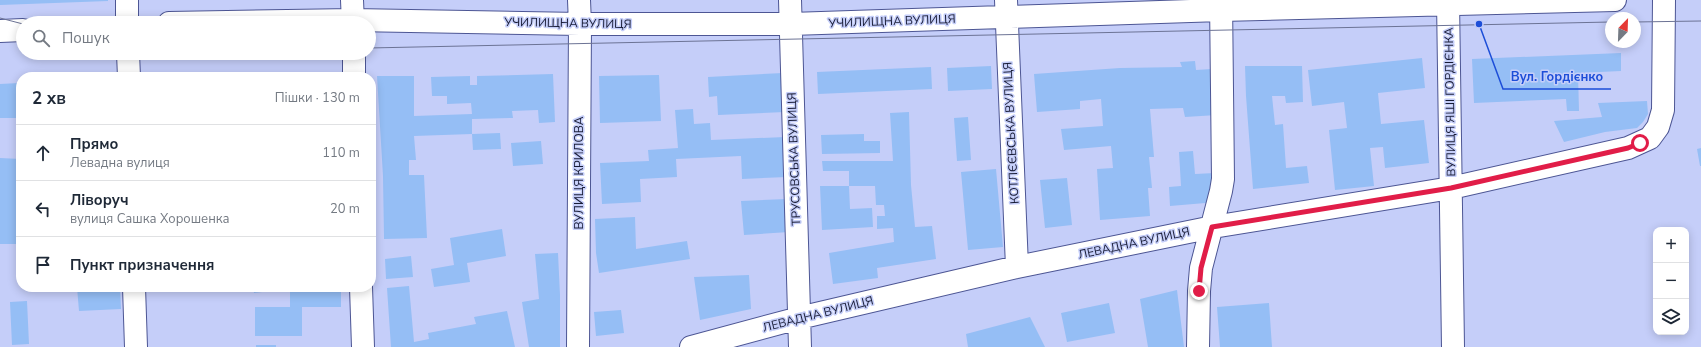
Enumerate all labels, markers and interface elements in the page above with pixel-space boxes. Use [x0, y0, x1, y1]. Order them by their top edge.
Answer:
street label: УЧИЛИЩНА ВУЛИЦЯ [827, 11, 956, 31]
north arrow [1605, 12, 1641, 48]
street label: УЧИЛИЩНА ВУЛИЦЯ [503, 14, 632, 32]
search box [16, 16, 376, 60]
icon: search [30, 27, 52, 49]
street label: ВУЛИЦЯ ЯШІ ГОРДІЄНКА [1441, 27, 1459, 177]
text: Пошук [62, 28, 110, 48]
street label: КОТЛЄЄВСЬКА ВУЛИЦЯ [999, 62, 1023, 204]
callout: Вул. Гордієнко [1503, 64, 1611, 89]
text: Вул. Гордієнко [1511, 68, 1604, 86]
text: 2 хв [32, 87, 66, 110]
text: Пішки · 130 m [275, 89, 360, 107]
street label: ТРУСОВСЬКА ВУЛИЦЯ [784, 92, 804, 226]
street label: ВУЛИЦЯ КРИЛОВА [571, 116, 587, 229]
text: Прямо [70, 134, 118, 154]
route start [1631, 134, 1649, 152]
icon: ahead [32, 142, 54, 164]
text: 110 m [322, 144, 360, 162]
text: Левадна вулиця [70, 154, 170, 172]
text: Ліворуч [70, 190, 129, 210]
icon: left [32, 198, 54, 220]
text: 20 m [330, 200, 360, 218]
text: вулиця Сашка Хорошенка [70, 210, 230, 228]
street label: ЛЕВАДНА ВУЛИЦЯ [1077, 223, 1191, 263]
map controls [1653, 227, 1689, 335]
button: + [1653, 227, 1689, 263]
icon: arrive [32, 254, 54, 276]
text: Пункт призначення [70, 255, 215, 275]
button: − [1653, 263, 1689, 299]
route end [1190, 282, 1208, 300]
street label: ЛЕВАДНА ВУЛИЦЯ [761, 292, 875, 336]
button: layers [1653, 299, 1689, 335]

